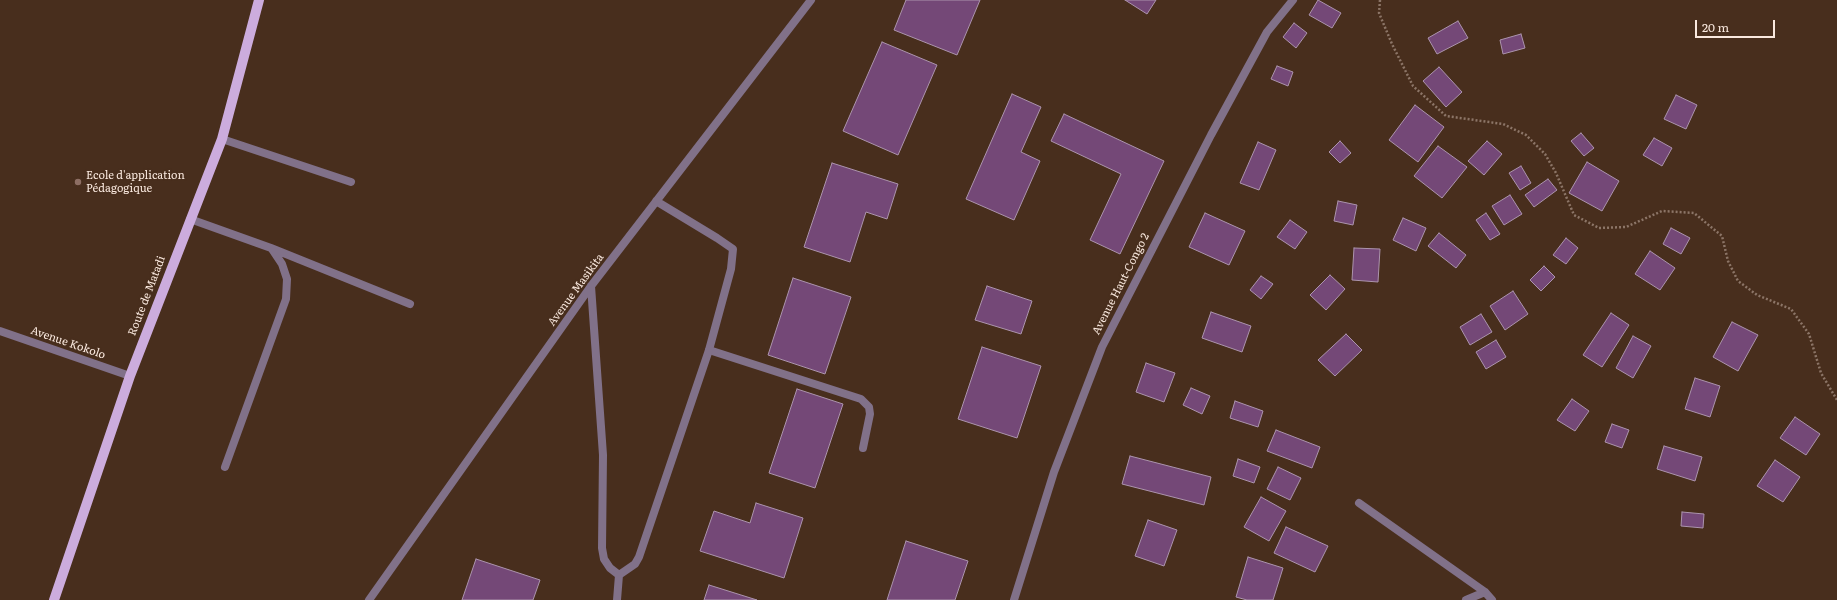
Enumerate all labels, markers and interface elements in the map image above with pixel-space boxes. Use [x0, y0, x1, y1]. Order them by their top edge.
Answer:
scale bar [1697, 12, 1777, 38]
text: 20 m [1702, 18, 1729, 36]
place label: Ecole d'application Pédagogique [86, 169, 185, 195]
marker: Ecole d'application Pédagogique [73, 177, 83, 187]
street label: Avenue Haut-Congo 2 [1090, 231, 1152, 337]
street label: Avenue Masikita [545, 251, 607, 329]
street label: Route de Matadi [126, 254, 168, 338]
street label: Avenue Kokolo [29, 324, 107, 362]

